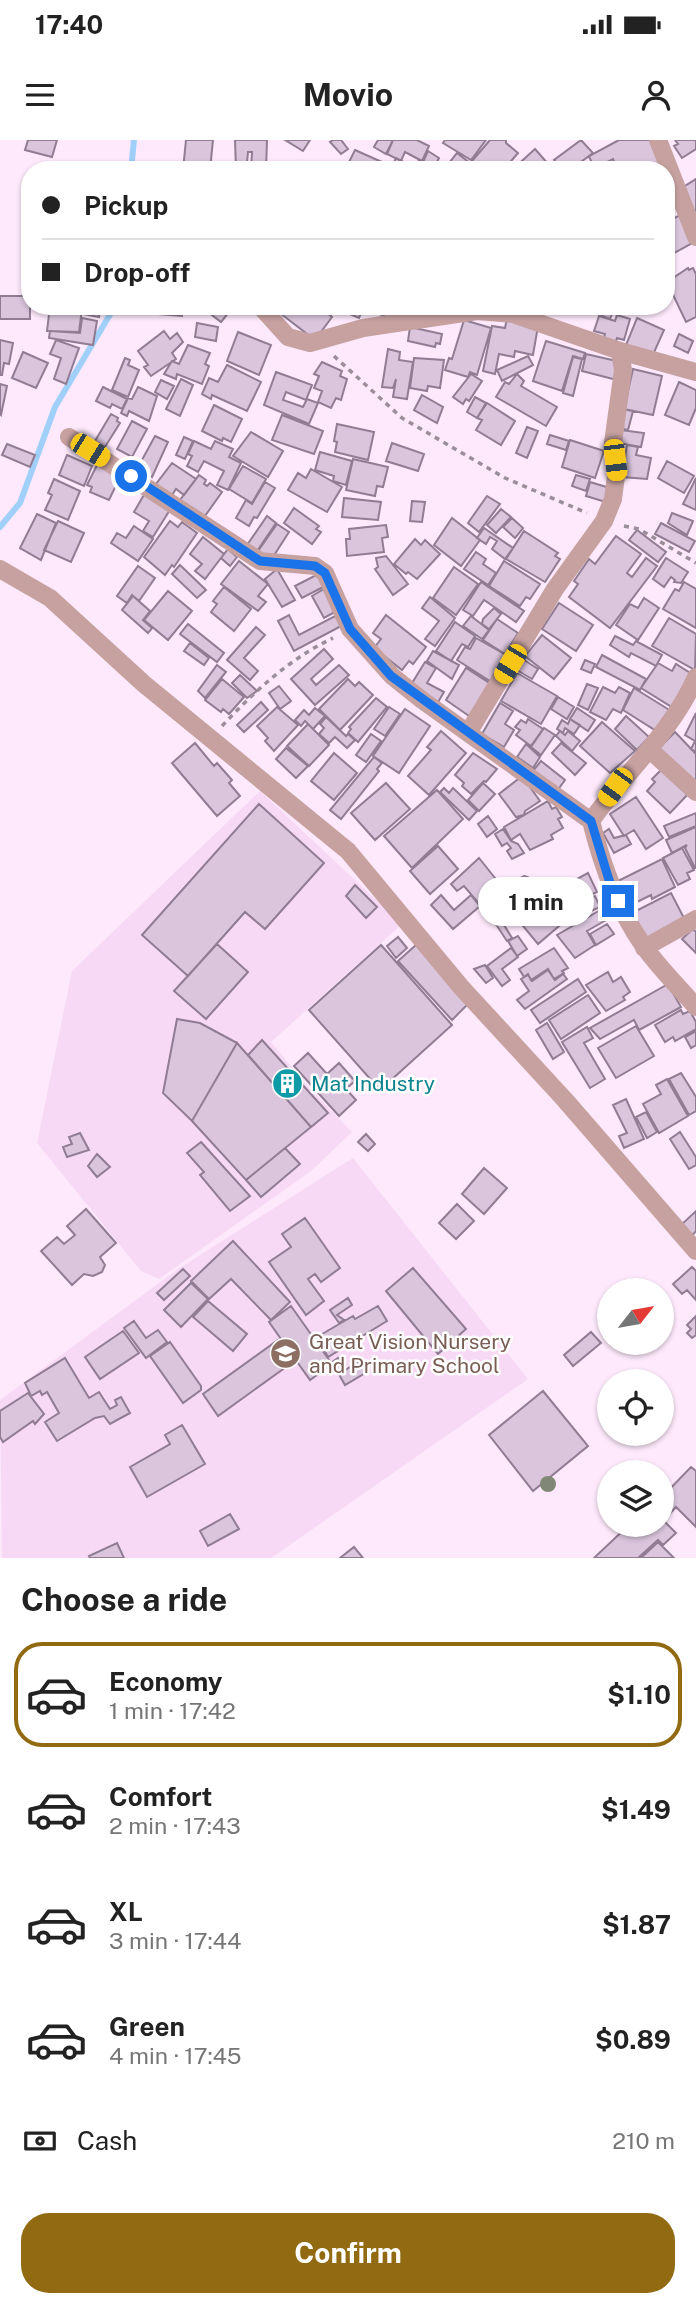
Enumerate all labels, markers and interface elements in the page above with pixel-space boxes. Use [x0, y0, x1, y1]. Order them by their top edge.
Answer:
text: 17:40 [35, 9, 103, 40]
icon: menu [21, 76, 59, 114]
text: Movio [303, 76, 393, 113]
icon: person [637, 76, 675, 114]
text: Pickup [84, 190, 168, 221]
text: Drop-off [84, 257, 190, 288]
car [67, 430, 114, 470]
car [603, 438, 628, 482]
route start [115, 460, 147, 492]
car [491, 641, 530, 687]
car [595, 764, 636, 810]
callout: 1 min [478, 876, 594, 926]
route end [602, 885, 634, 917]
text: 1 min [508, 888, 564, 915]
building icon: Mat Industry [271, 1067, 305, 1101]
place label: Mat Industry [311, 1071, 435, 1096]
north arrow [597, 1278, 674, 1354]
map controls [597, 1278, 674, 1537]
place label: Great Vision Nursery and Primary School [309, 1329, 511, 1378]
school or university icon: Great Vision Nursery and Primary School [269, 1337, 303, 1371]
button: locate [597, 1369, 674, 1446]
button: layers [597, 1460, 674, 1537]
text: Choose a ride [21, 1581, 227, 1618]
icon: car [25, 1663, 88, 1726]
text: Economy [109, 1666, 222, 1697]
text: $1.10 [607, 1679, 671, 1710]
text: 1 min · 17:42 [109, 1697, 236, 1724]
icon: car [25, 1778, 88, 1841]
text: Comfort [109, 1781, 212, 1812]
text: $1.49 [601, 1794, 671, 1825]
text: 2 min · 17:43 [109, 1812, 241, 1839]
icon: car [25, 1893, 88, 1956]
text: XL [109, 1896, 143, 1927]
text: $1.87 [602, 1909, 671, 1940]
text: 3 min · 17:44 [109, 1927, 242, 1954]
icon: car [25, 2008, 88, 2071]
text: Green [109, 2011, 185, 2042]
text: $0.89 [595, 2024, 671, 2055]
text: 4 min · 17:45 [109, 2042, 242, 2069]
icon: cash [21, 2122, 59, 2160]
text: Cash [77, 2125, 137, 2156]
text: 210 m [612, 2127, 675, 2154]
button: Confirm [21, 2213, 675, 2293]

